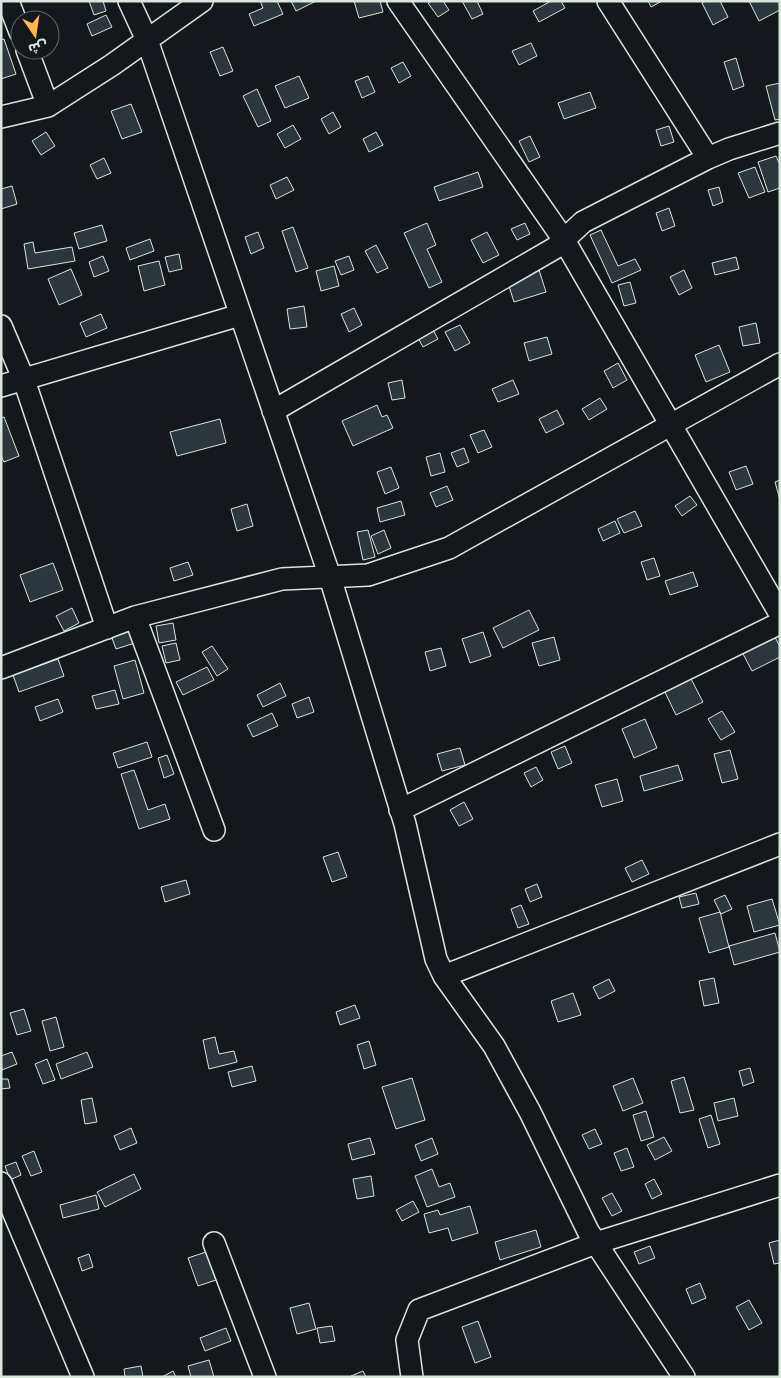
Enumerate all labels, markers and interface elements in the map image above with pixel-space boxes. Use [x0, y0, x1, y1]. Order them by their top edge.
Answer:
north arrow [10, 10, 60, 60]
text: ش [27, 37, 49, 58]

